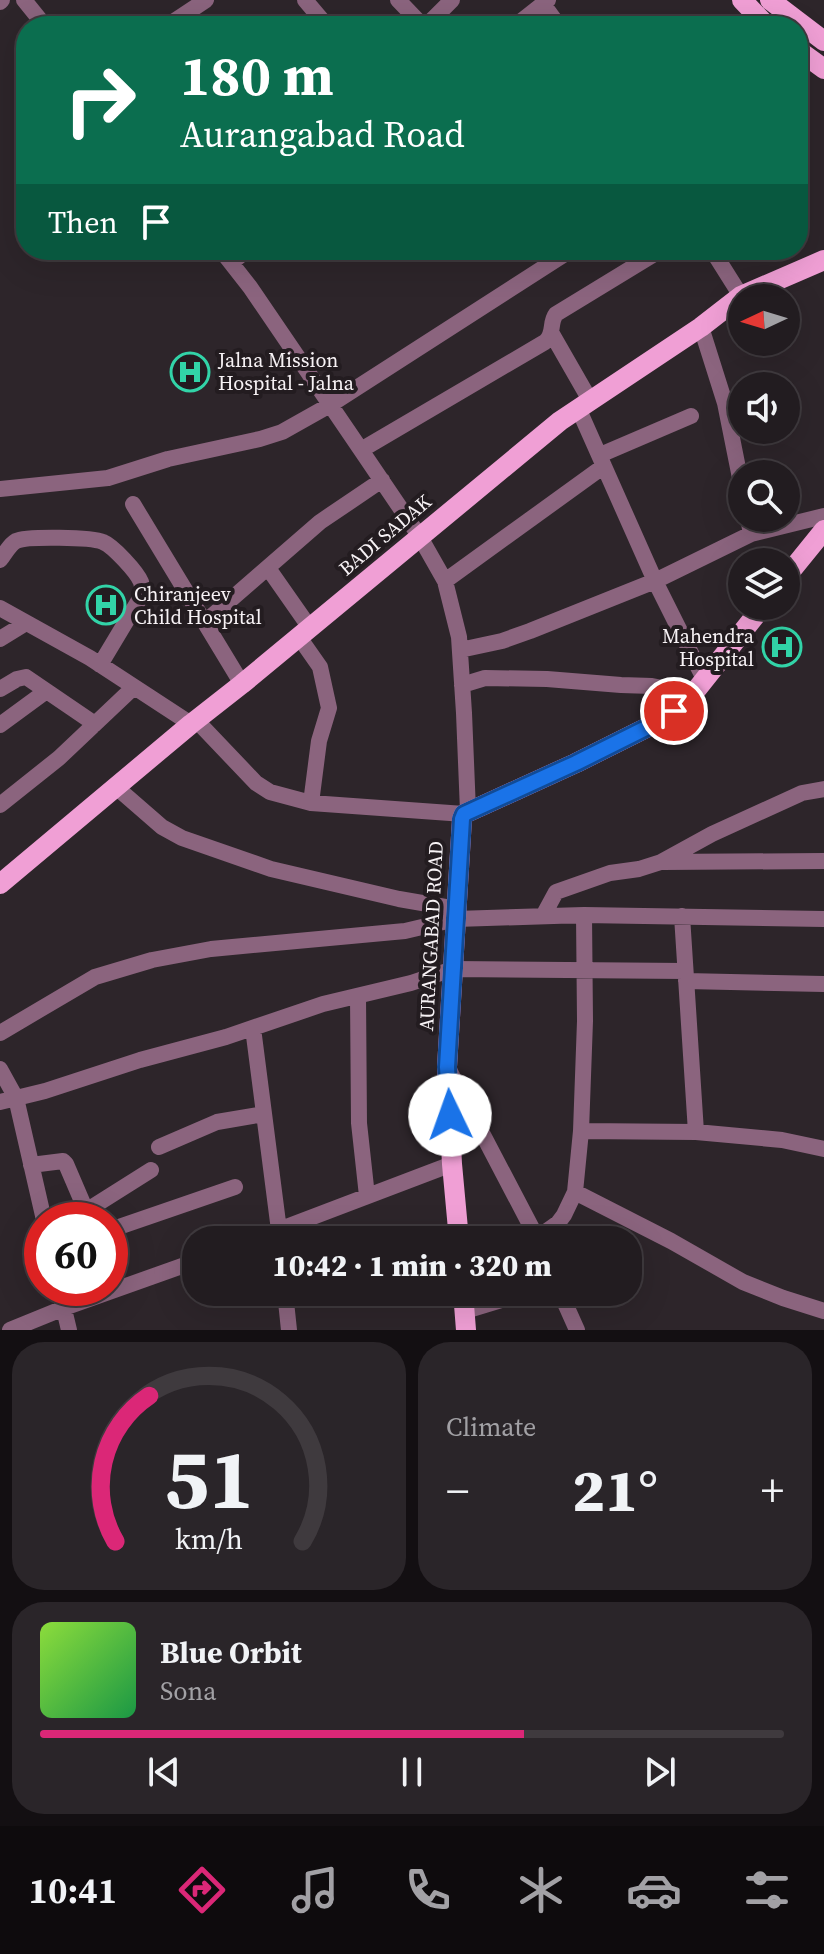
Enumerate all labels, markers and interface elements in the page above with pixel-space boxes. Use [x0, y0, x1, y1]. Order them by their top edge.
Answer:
text: 180 m [180, 37, 334, 114]
icon: right [48, 48, 152, 152]
text: Aurangabad Road [180, 110, 465, 159]
icon: arrive [134, 200, 178, 244]
text: Then [48, 202, 118, 243]
north arrow [728, 284, 800, 356]
map controls [728, 284, 800, 620]
place label: Jalna Mission Hospital - Jalna [217, 346, 355, 397]
hospital icon: Jalna Mission Hospital - Jalna [169, 351, 211, 393]
button: sound [728, 372, 800, 444]
button: search [728, 460, 800, 532]
street label: BADI SADAK [333, 488, 438, 582]
button: layers [728, 548, 800, 620]
place label: Chiranjeev Child Hospital [134, 580, 262, 631]
hospital icon: Chiranjeev Child Hospital [85, 584, 127, 626]
place label: Mahendra Hospital [662, 622, 755, 673]
hospital icon: Mahendra Hospital [761, 626, 803, 668]
pin [640, 677, 708, 745]
icon: arrive [652, 689, 696, 733]
street label: AURANGABAD ROAD [412, 840, 450, 1032]
position arrow [408, 1073, 492, 1157]
speed limit sign: 60 [24, 1202, 128, 1306]
text: 10:42 · 1 min · 320 m [272, 1245, 552, 1286]
text: Climate [446, 1409, 536, 1445]
text: 51 [164, 1422, 254, 1536]
text: 21° [572, 1449, 658, 1531]
text: − [446, 1460, 469, 1521]
text: + [761, 1460, 784, 1521]
text: km/h [175, 1519, 243, 1559]
text: Blue Orbit [160, 1632, 302, 1673]
text: Sona [160, 1673, 217, 1709]
icon: previous [142, 1750, 186, 1794]
icon: pause [390, 1750, 434, 1794]
icon: next [638, 1750, 682, 1794]
icon: directions [174, 1862, 230, 1918]
icon: music [287, 1862, 343, 1918]
icon: phone [400, 1862, 456, 1918]
icon: climate [513, 1862, 569, 1918]
icon: car [626, 1862, 682, 1918]
icon: filters [739, 1862, 795, 1918]
text: 10:41 [29, 1866, 117, 1915]

